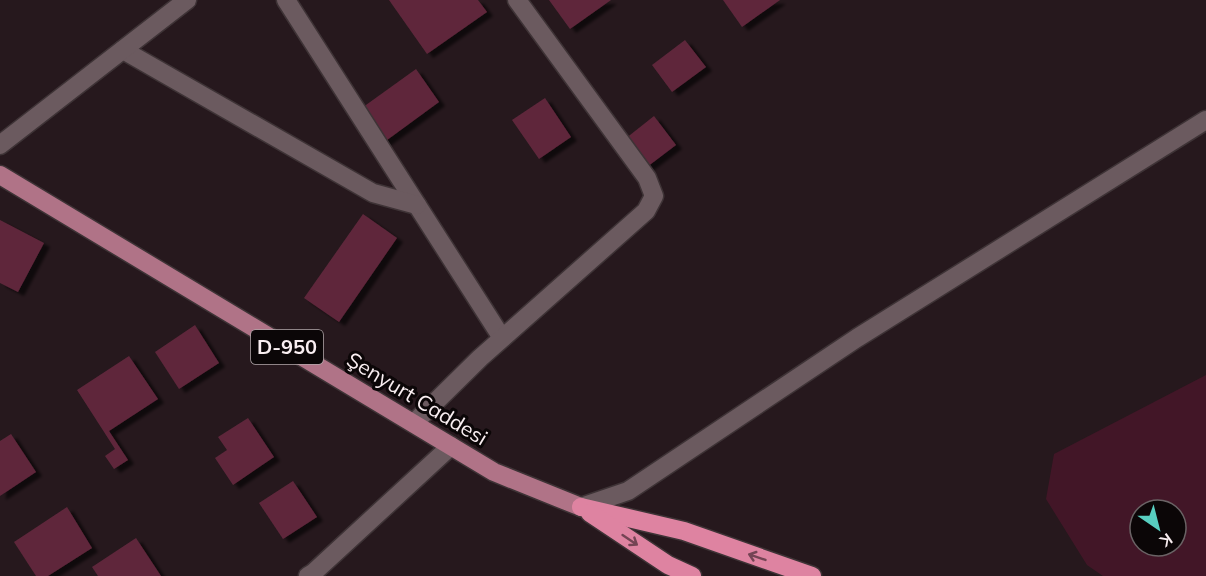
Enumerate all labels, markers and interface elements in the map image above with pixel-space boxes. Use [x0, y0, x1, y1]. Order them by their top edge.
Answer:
road number: D-950 [251, 330, 323, 364]
street label: Şenyurt Caddesi [342, 346, 493, 450]
north arrow [1128, 498, 1188, 558]
text: K [1155, 529, 1177, 552]
one-way arrow [621, 534, 638, 546]
one-way arrow [748, 550, 767, 561]

